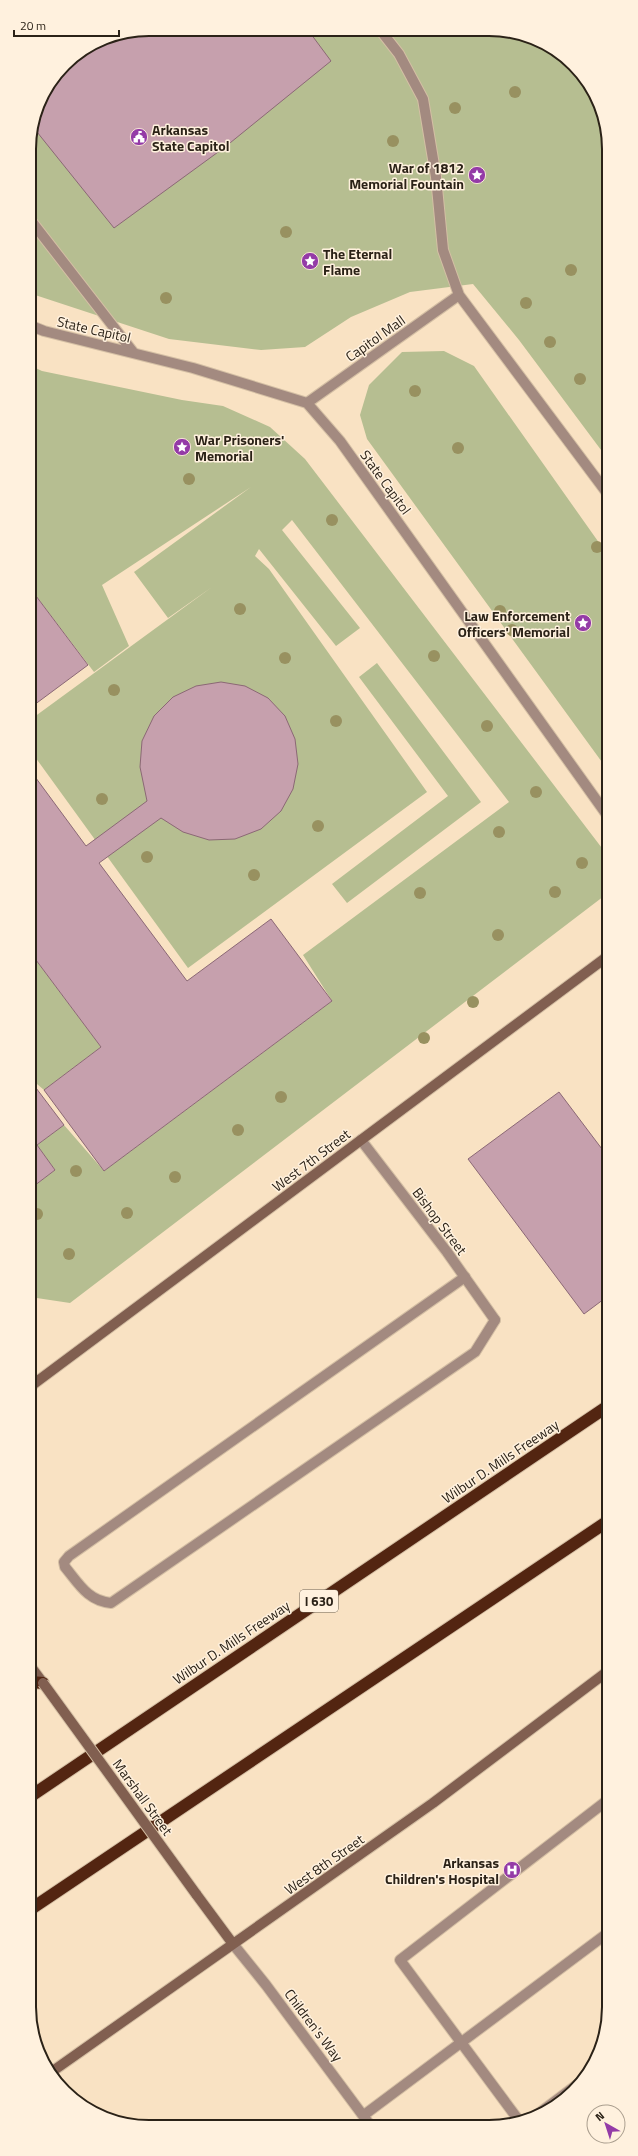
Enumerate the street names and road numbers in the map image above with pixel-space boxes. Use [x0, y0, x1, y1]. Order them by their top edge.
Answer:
street label: State Capitol [55, 310, 133, 348]
street label: Capitol Mall [341, 310, 409, 366]
street label: State Capitol [355, 445, 417, 519]
street label: West 7th Street [267, 1124, 355, 1196]
street label: Bishop Street [408, 1183, 472, 1259]
street label: Wilbur D. Mills Freeway [437, 1414, 563, 1508]
road number: I 630 [300, 1590, 338, 1612]
street label: Wilbur D. Mills Freeway [168, 1595, 294, 1689]
street label: Marshall Street [108, 1754, 178, 1840]
street label: West 8th Street [280, 1829, 368, 1899]
street label: Children's Way [280, 1984, 348, 2066]

